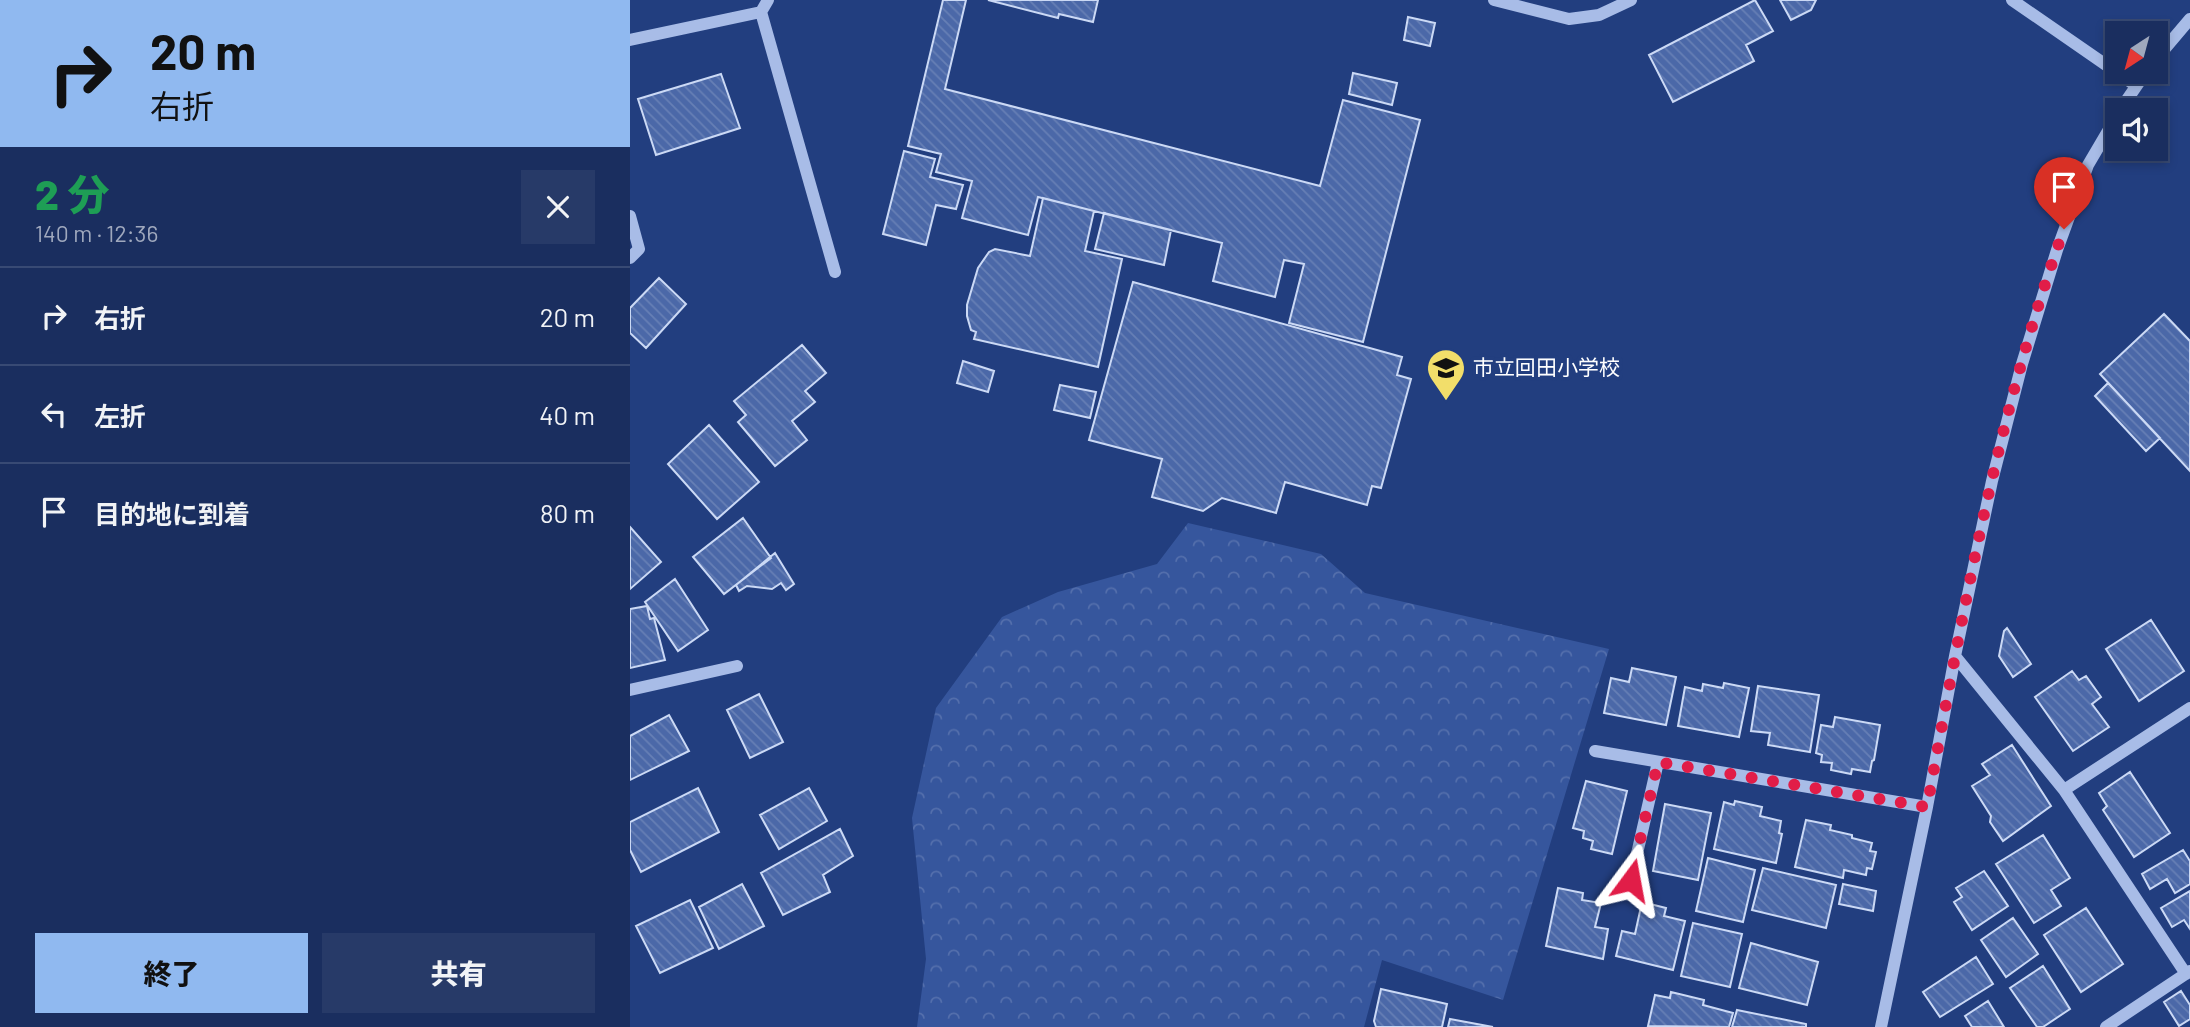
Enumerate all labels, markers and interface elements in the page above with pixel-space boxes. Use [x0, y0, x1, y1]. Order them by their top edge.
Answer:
text: 20 m [150, 21, 256, 80]
north arrow [2105, 21, 2168, 84]
map controls [2105, 21, 2168, 161]
icon: right [35, 28, 126, 119]
text: 右折 [150, 86, 214, 124]
button: sound [2105, 98, 2168, 161]
pin [2034, 157, 2094, 229]
text: 2 分 [35, 168, 109, 218]
icon: arrive [2045, 168, 2083, 206]
button: close [521, 170, 595, 244]
text: 140 m · 12:36 [35, 219, 158, 247]
icon: right [35, 297, 73, 335]
text: 20 m [540, 301, 595, 332]
text: 右折 [94, 302, 146, 333]
school or university icon: 市立回田小学校 [1425, 347, 1467, 402]
place label: 市立回田小学校 [1473, 354, 1620, 379]
icon: left [35, 395, 73, 433]
text: 40 m [539, 399, 595, 430]
text: 左折 [94, 400, 146, 431]
icon: arrive [35, 493, 73, 531]
text: 80 m [540, 497, 595, 528]
text: 目的地に到着 [94, 498, 250, 529]
position arrow [1594, 843, 1668, 917]
button: 終了 [35, 933, 308, 1013]
button: 共有 [322, 933, 595, 1013]

